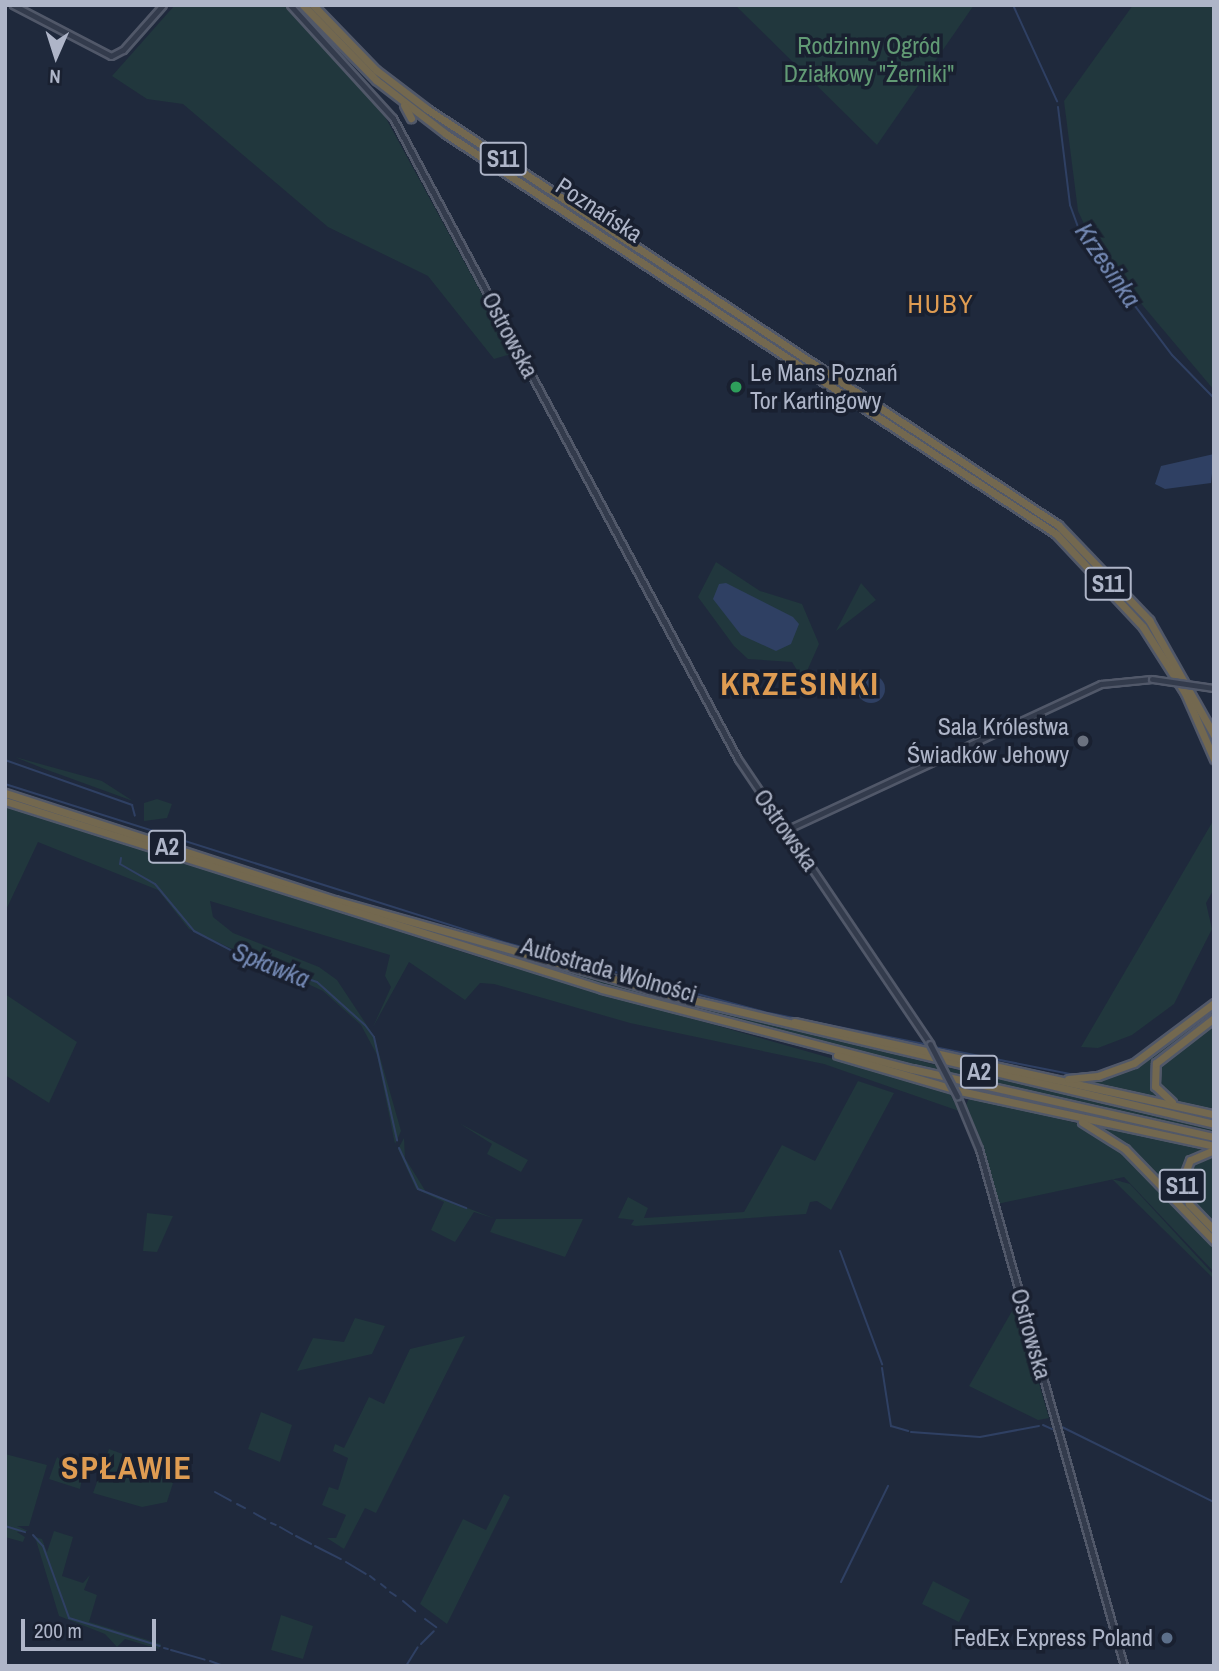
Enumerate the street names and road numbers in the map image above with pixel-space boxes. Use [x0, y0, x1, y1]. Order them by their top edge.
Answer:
road number: S11 [478, 140, 528, 178]
street label: Poznańska [550, 171, 648, 249]
street label: Ostrowska [475, 287, 545, 383]
road number: S11 [1084, 564, 1132, 604]
street label: Ostrowska [748, 784, 824, 876]
road number: A2 [148, 828, 186, 866]
street label: Autostrada Wolności [518, 931, 700, 1009]
road number: A2 [960, 1052, 998, 1092]
road number: S11 [1158, 1166, 1206, 1205]
street label: Ostrowska [1004, 1285, 1058, 1383]

